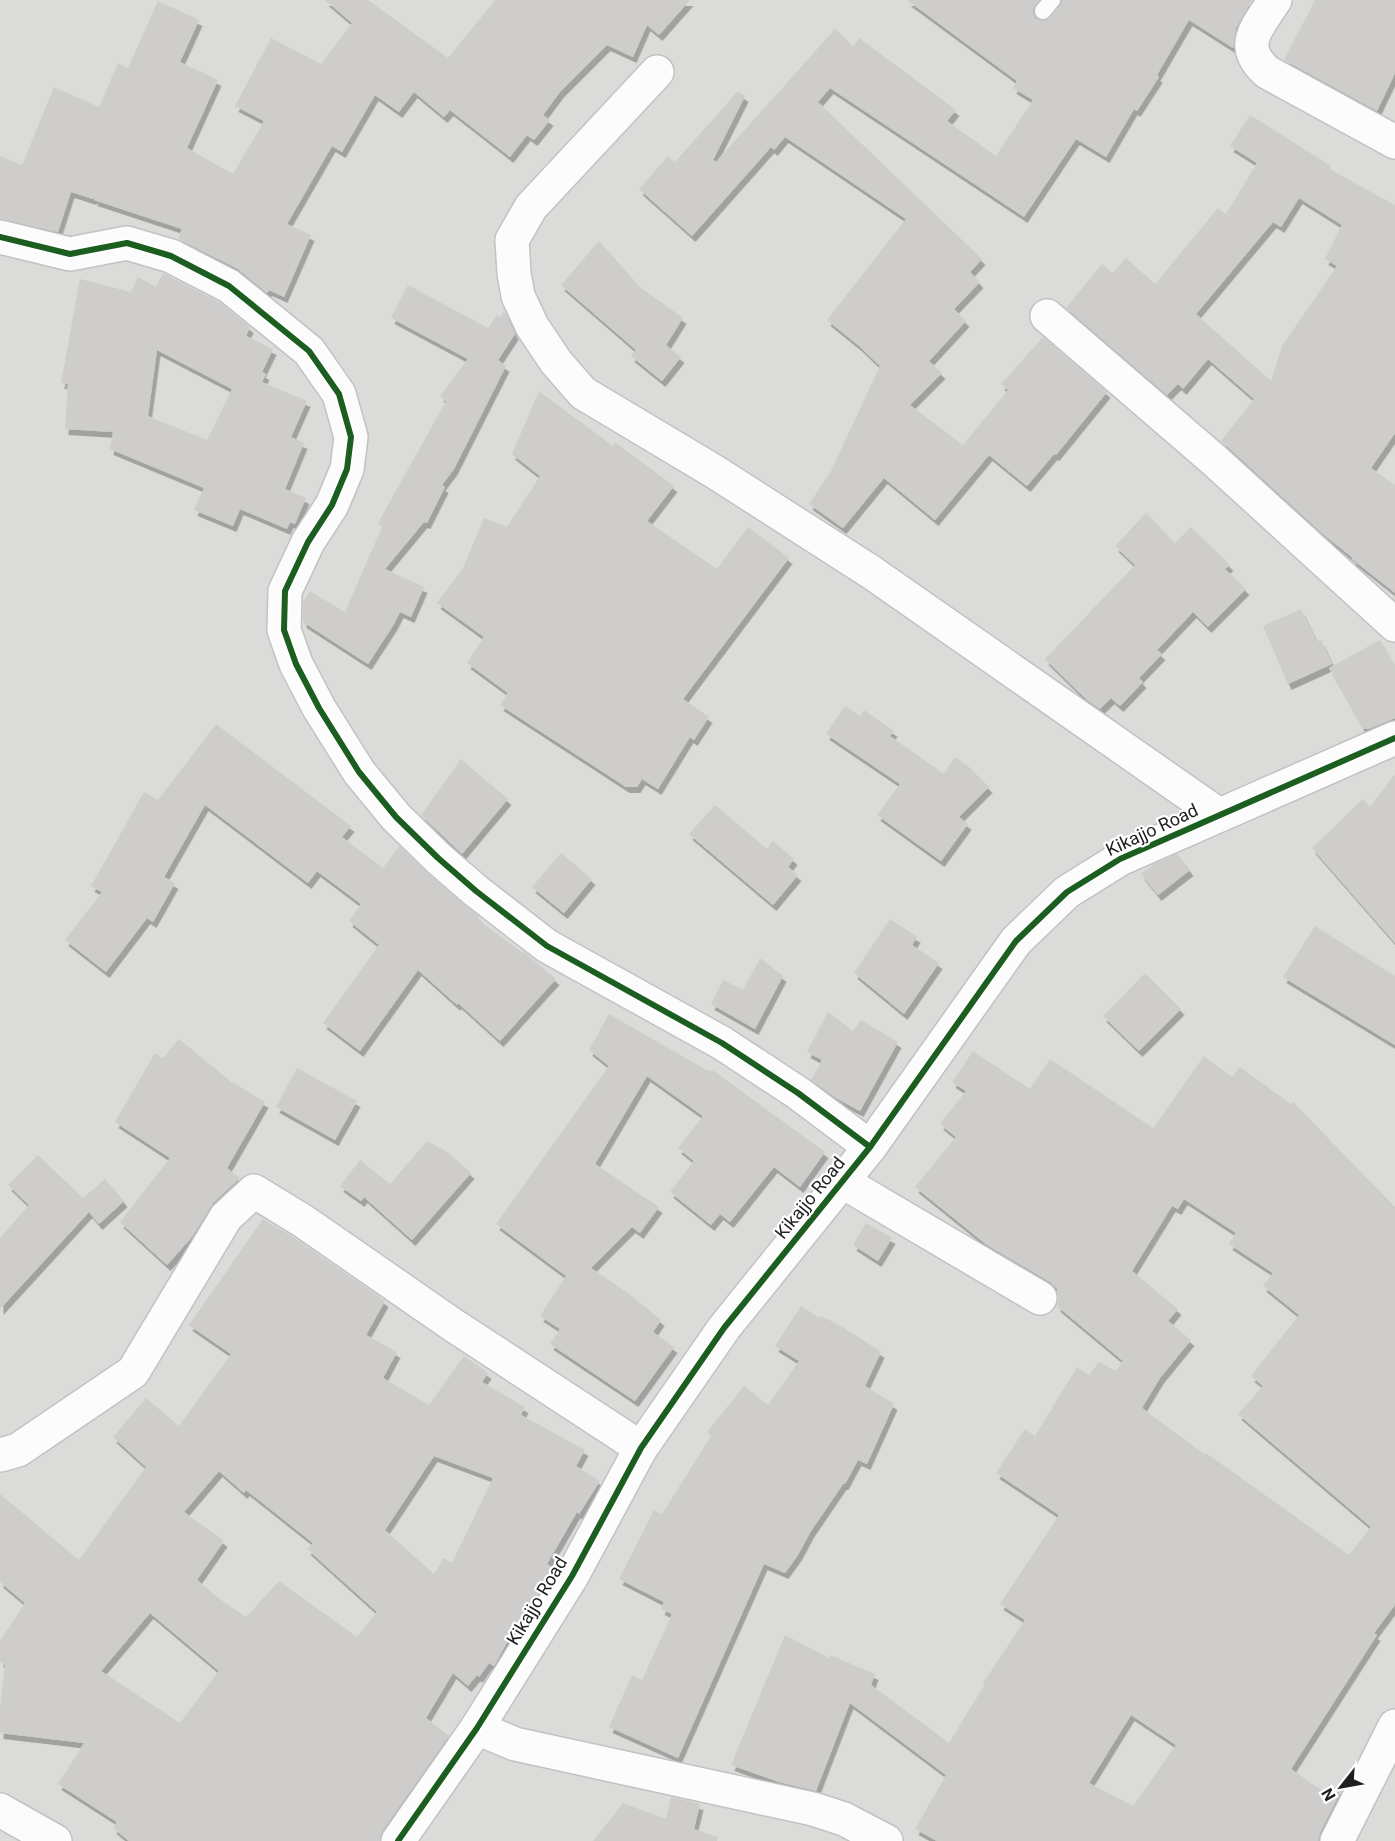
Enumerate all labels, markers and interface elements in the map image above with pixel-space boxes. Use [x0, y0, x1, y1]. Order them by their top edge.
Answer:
street label: Kikajjo Road [1102, 799, 1201, 860]
street label: Kikajjo Road [770, 1153, 849, 1243]
street label: Kikajjo Road [502, 1553, 571, 1649]
north arrow [1311, 1757, 1371, 1817]
text: N [1318, 1785, 1340, 1804]

